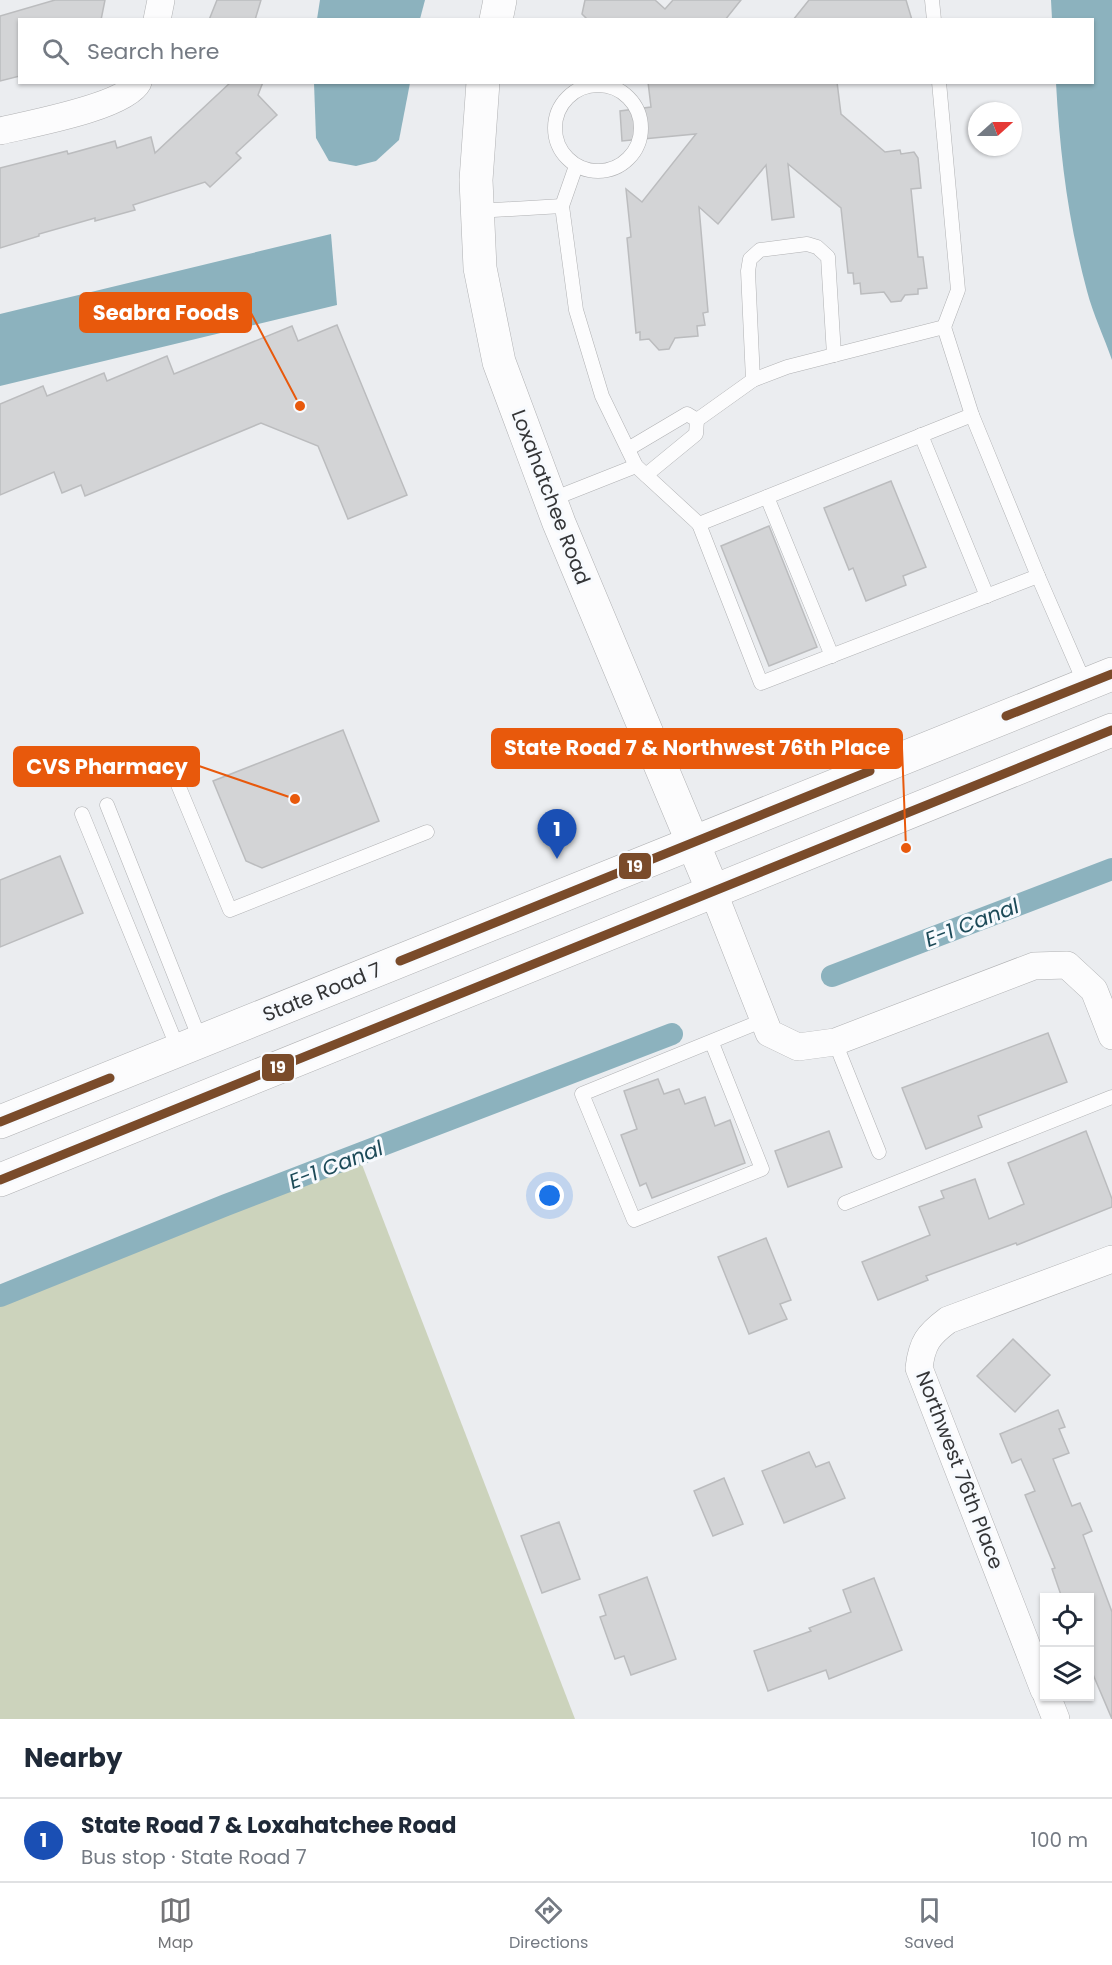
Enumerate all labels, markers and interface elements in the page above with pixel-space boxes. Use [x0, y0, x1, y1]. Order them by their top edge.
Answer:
search box [18, 18, 1094, 84]
icon: search [39, 35, 72, 68]
text: Search here [87, 36, 220, 67]
north arrow [968, 102, 1022, 156]
callout: Seabra Foods [80, 293, 251, 332]
text: Seabra Foods [93, 298, 239, 327]
street label: Loxahatchee Road [505, 406, 597, 588]
callout: State Road 7 & Northwest 76th Place [492, 729, 902, 768]
text: State Road 7 & Northwest 76th Place [504, 733, 890, 762]
callout: CVS Pharmacy [14, 747, 199, 786]
text: CVS Pharmacy [26, 752, 189, 781]
pin: 1 [538, 810, 576, 859]
line badge: 19 [618, 852, 652, 880]
text: 19 [627, 855, 643, 878]
water label: E-1 Canal [921, 891, 1024, 954]
street label: State Road 7 [258, 955, 386, 1029]
line badge: 19 [261, 1053, 295, 1082]
text: 19 [270, 1056, 286, 1079]
water label: E-1 Canal [285, 1133, 388, 1196]
your location [535, 1181, 564, 1210]
street label: Northwest 76th Place [909, 1367, 1011, 1573]
map controls [1040, 1593, 1094, 1701]
button: locate [1040, 1593, 1094, 1647]
button: layers [1040, 1647, 1094, 1701]
text: Nearby [24, 1740, 122, 1776]
text: State Road 7 & Loxahatchee Road [81, 1810, 456, 1841]
text: 1 [40, 1826, 47, 1854]
text: 100 m [1031, 1826, 1088, 1854]
text: Bus stop · State Road 7 [81, 1843, 307, 1871]
tab: Map [158, 1894, 193, 1955]
tab: Directions [509, 1894, 588, 1955]
tab: Saved [904, 1894, 954, 1955]

